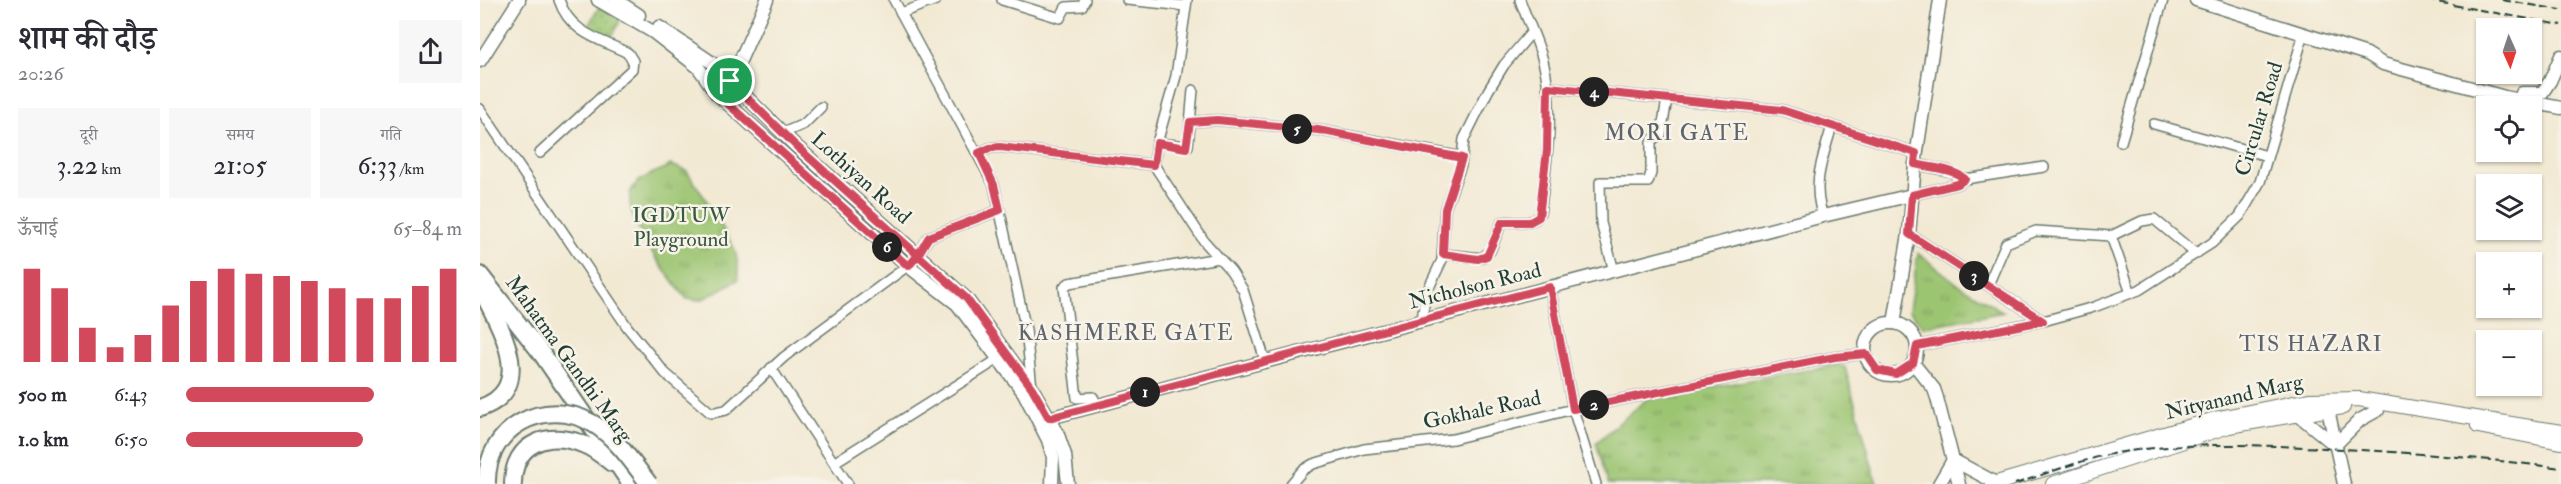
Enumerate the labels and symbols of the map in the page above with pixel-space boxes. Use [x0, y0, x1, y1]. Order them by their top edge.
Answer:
north arrow [2476, 18, 2542, 84]
pin [704, 55, 755, 106]
street label: Circular Road [2229, 58, 2289, 179]
pin: 4 [1579, 77, 1609, 107]
pin: 5 [1282, 114, 1312, 144]
district label: MORI GATE [1604, 119, 1750, 147]
street label: Lothiyan Road [805, 126, 917, 231]
park label: IGDTUW Playground [632, 202, 730, 253]
pin: 6 [872, 232, 902, 262]
street label: Nicholson Road [1406, 256, 1545, 315]
pin: 3 [1959, 261, 1989, 291]
street label: Mahatma Gandhi Marg [499, 270, 639, 448]
district label: KASHMERE GATE [1018, 319, 1234, 347]
district label: TIS HAZARI [2239, 330, 2383, 358]
street label: Nityanand Marg [2162, 368, 2306, 426]
pin: 1 [1130, 377, 1160, 407]
street label: Gokhale Road [1421, 384, 1544, 436]
pin: 2 [1579, 390, 1609, 420]

